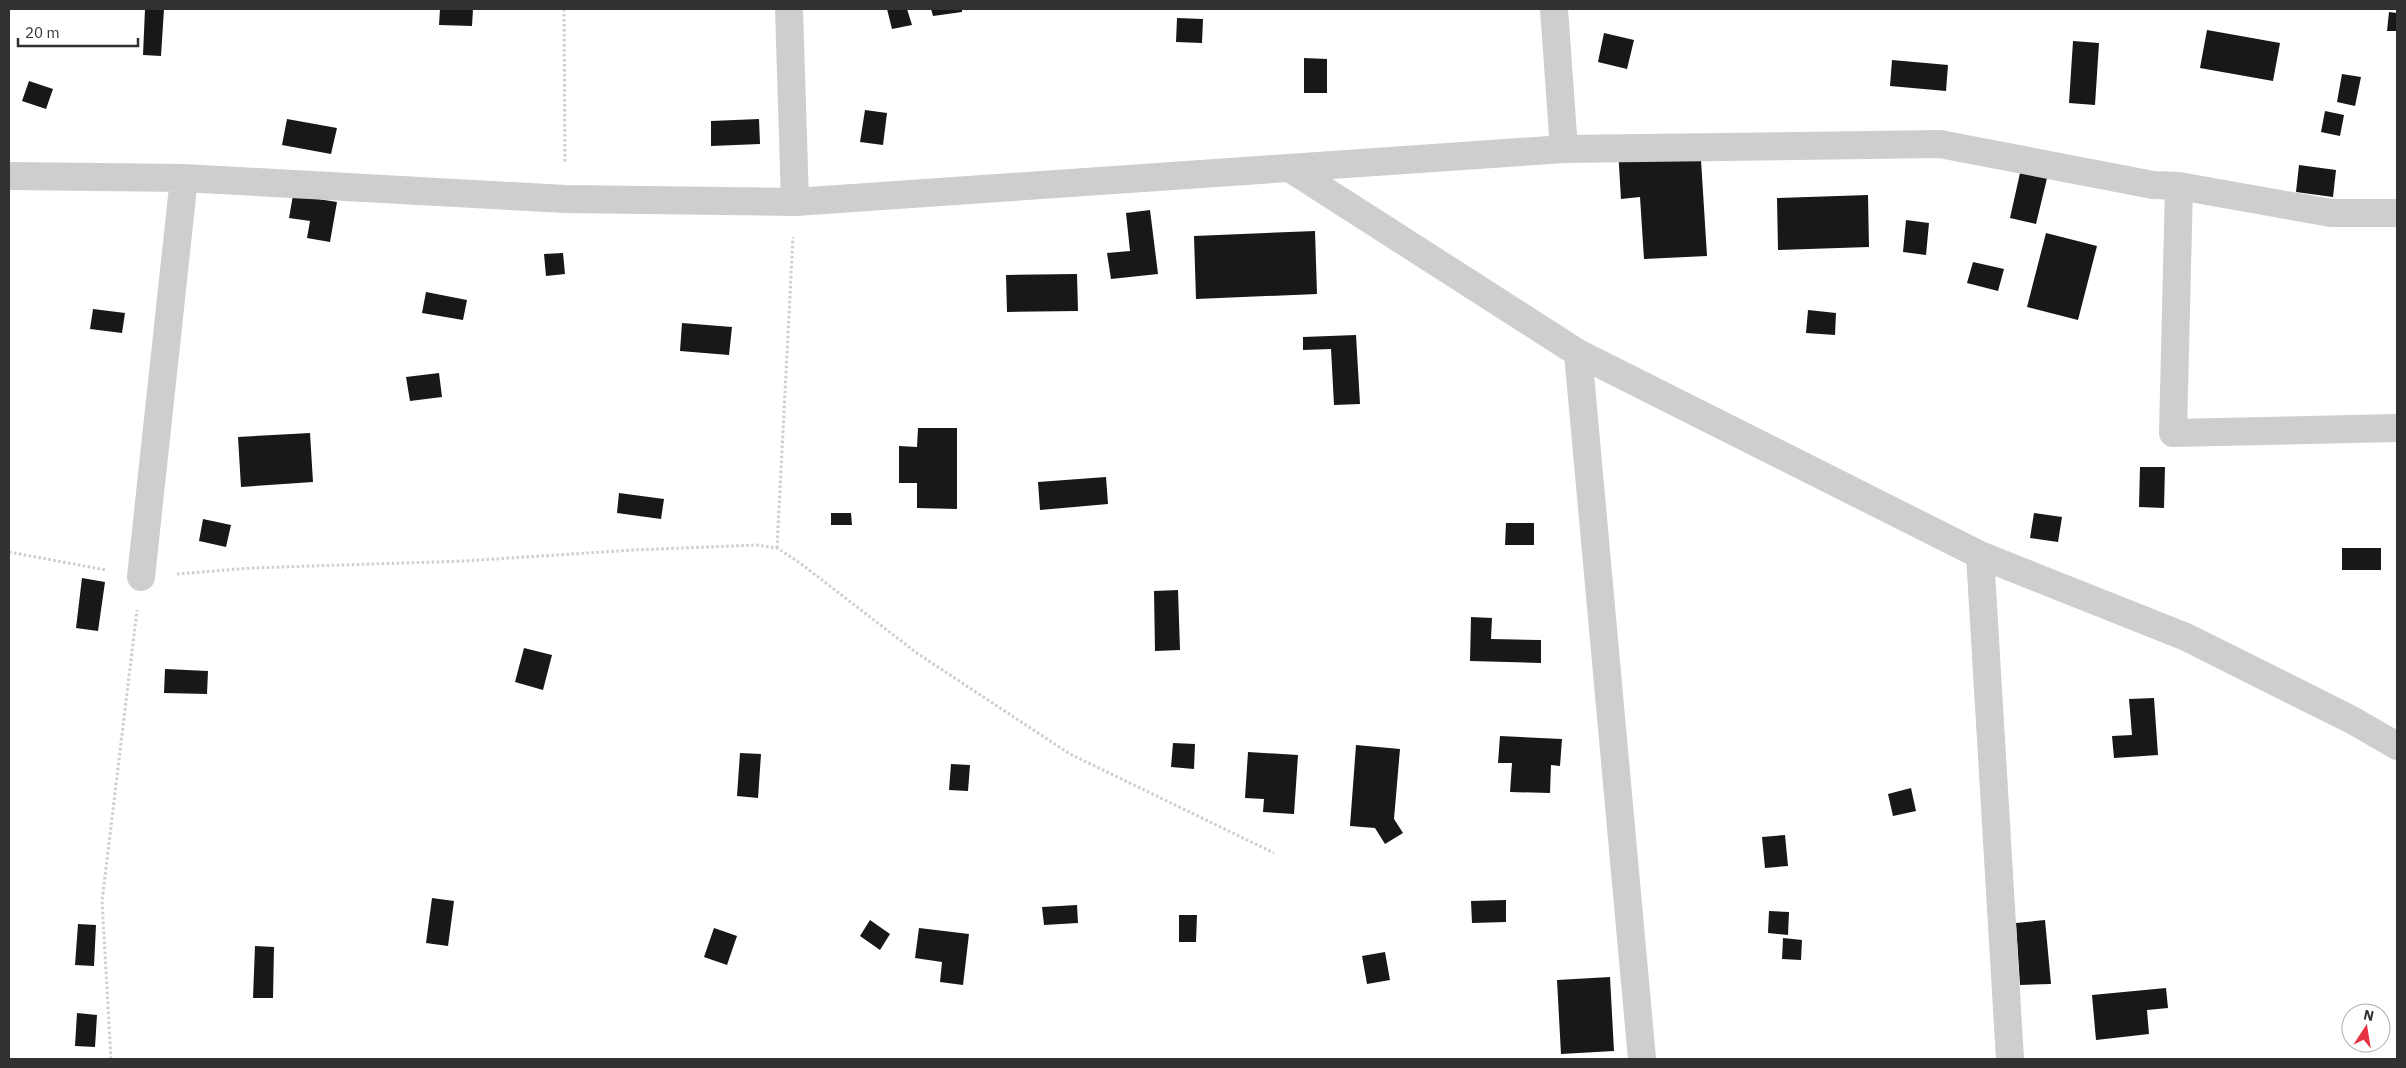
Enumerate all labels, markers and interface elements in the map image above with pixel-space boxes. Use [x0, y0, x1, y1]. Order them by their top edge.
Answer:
scale bar [18, 15, 138, 47]
text: 20 m [25, 23, 60, 42]
north arrow [2341, 1003, 2391, 1053]
text: N [2362, 1005, 2376, 1025]

